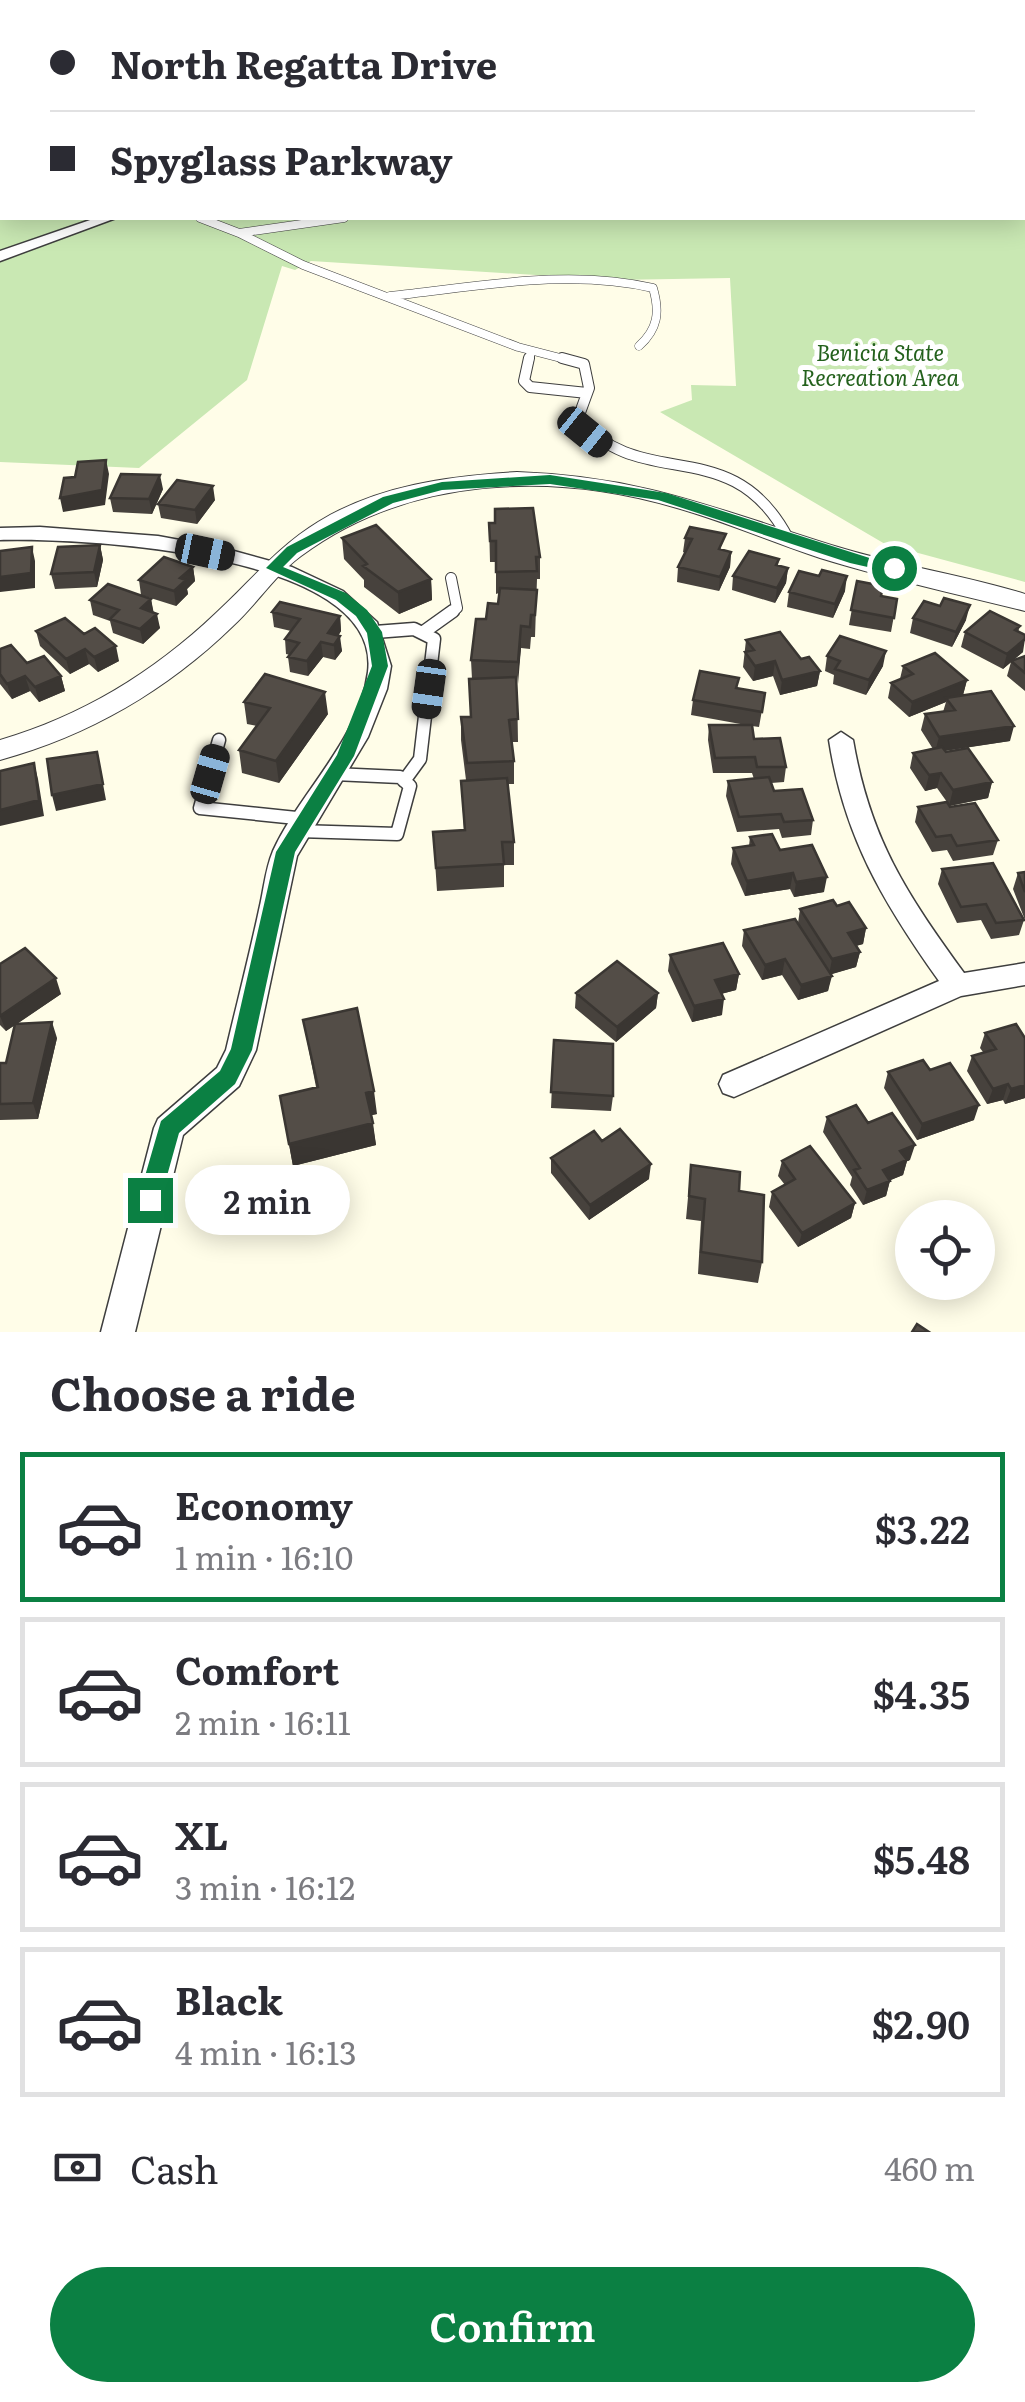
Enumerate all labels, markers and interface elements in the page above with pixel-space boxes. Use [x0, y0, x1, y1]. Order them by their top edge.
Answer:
text: North Regatta Drive [110, 34, 497, 91]
text: Spyglass Parkway [110, 130, 452, 187]
park label: Benicia State Recreation Area [801, 335, 960, 393]
car [552, 401, 618, 463]
car [173, 531, 237, 573]
route start [872, 546, 917, 591]
car [410, 657, 448, 721]
car [187, 741, 233, 807]
callout: 2 min [185, 1165, 350, 1235]
text: 2 min [224, 1176, 311, 1224]
route end [128, 1178, 173, 1223]
map controls [895, 1200, 995, 1300]
button: locate [895, 1200, 995, 1300]
text: Choose a ride [50, 1358, 356, 1425]
text: Economy [175, 1475, 353, 1532]
icon: car [55, 1482, 145, 1572]
text: $3.22 [875, 1499, 970, 1556]
text: 1 min · 16:10 [175, 1532, 353, 1580]
text: Comfort [175, 1640, 339, 1697]
icon: car [55, 1647, 145, 1737]
text: $4.35 [872, 1664, 970, 1721]
text: 2 min · 16:11 [175, 1697, 351, 1745]
text: XL [175, 1805, 228, 1862]
icon: car [55, 1812, 145, 1902]
text: $5.48 [873, 1829, 970, 1886]
text: 3 min · 16:12 [175, 1862, 355, 1910]
text: Black [175, 1970, 283, 2027]
icon: car [55, 1977, 145, 2067]
text: $2.90 [872, 1994, 970, 2051]
text: 4 min · 16:13 [175, 2027, 357, 2075]
text: Cash [130, 2139, 219, 2196]
icon: cash [50, 2140, 105, 2195]
text: 460 m [884, 2143, 975, 2191]
button: Confirm [50, 2267, 975, 2382]

